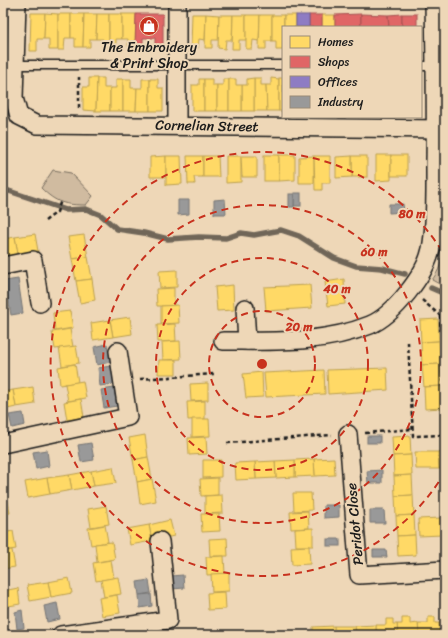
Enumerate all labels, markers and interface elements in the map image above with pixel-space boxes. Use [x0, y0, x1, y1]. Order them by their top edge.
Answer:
shop icon: The Embroidery & Print Shop [138, 15, 160, 37]
legend [282, 26, 422, 118]
text: Homes [318, 31, 354, 53]
place label: The Embroidery & Print Shop [101, 35, 198, 76]
text: Shops [318, 51, 349, 73]
text: Offices [318, 71, 358, 93]
text: Industry [317, 91, 364, 113]
street label: Cornelian Street [155, 113, 259, 139]
text: 80 m [397, 203, 426, 225]
text: 60 m [360, 241, 388, 263]
text: 40 m [322, 278, 351, 300]
text: 20 m [285, 316, 313, 338]
centre of rings [255, 357, 269, 371]
street label: Peridot Close [339, 482, 371, 566]

